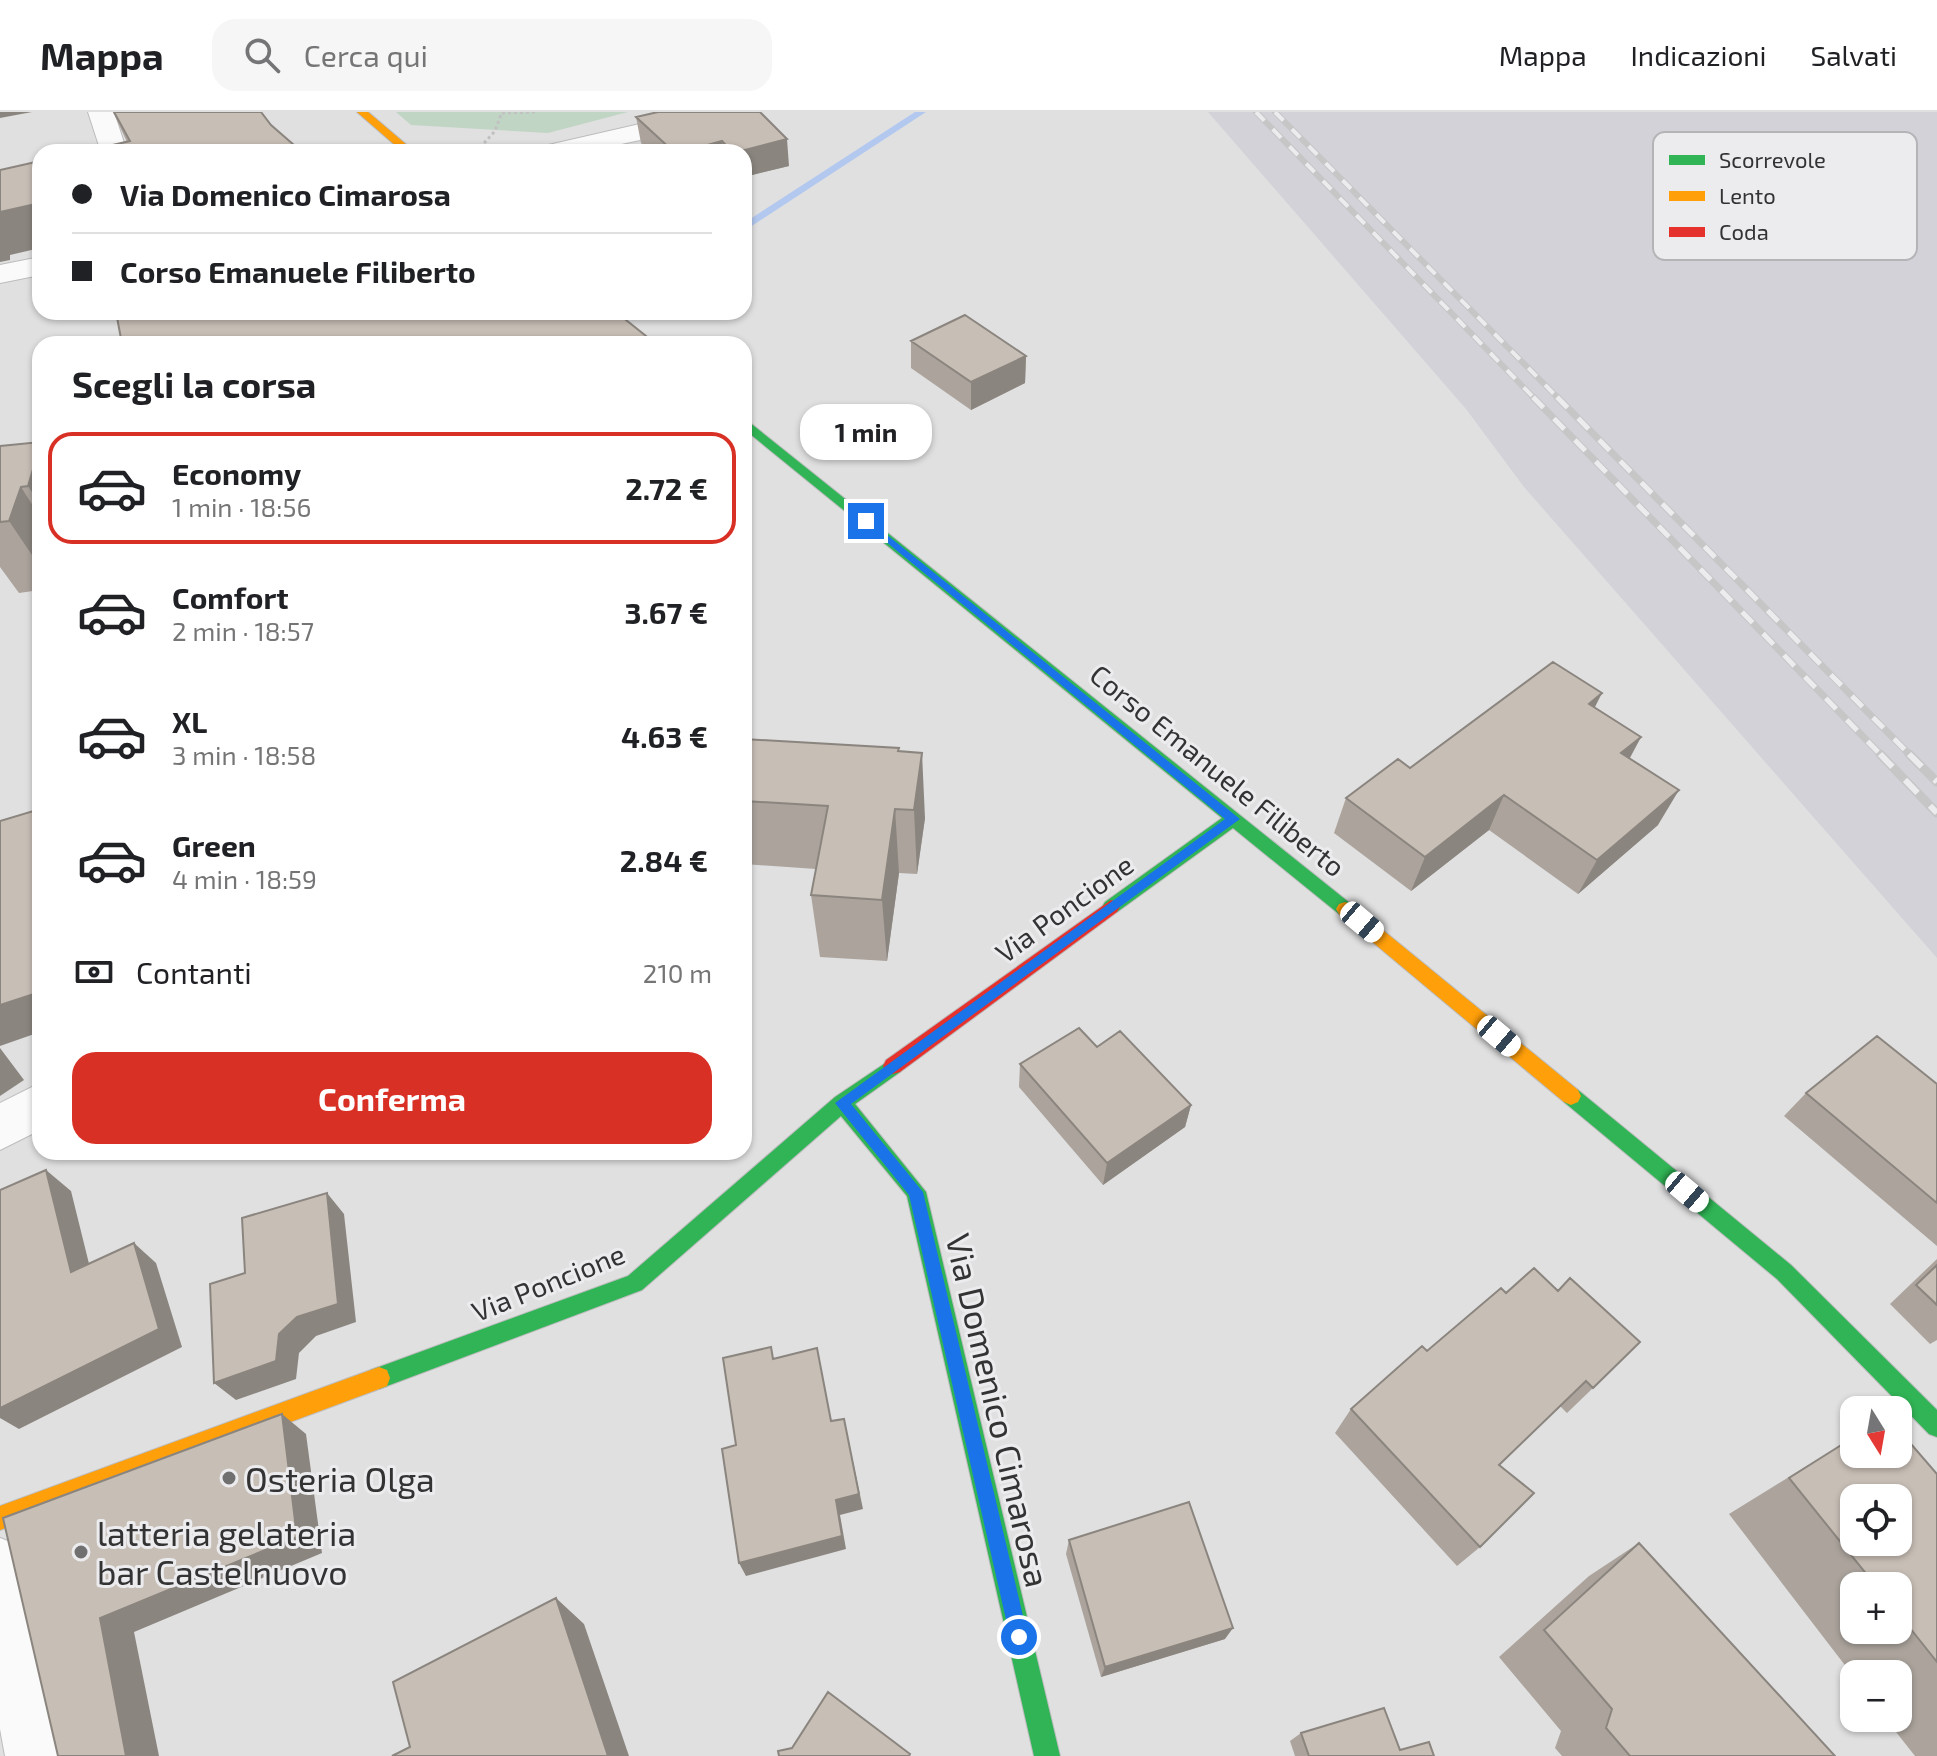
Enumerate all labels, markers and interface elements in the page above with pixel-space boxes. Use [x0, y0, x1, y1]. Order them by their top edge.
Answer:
search box [212, 19, 772, 91]
text: Mappa [40, 32, 164, 78]
icon: search [240, 33, 284, 77]
text: Cerca qui [304, 37, 428, 73]
text: Mappa [1499, 38, 1587, 72]
text: Indicazioni [1631, 38, 1767, 72]
text: Salvati [1811, 38, 1897, 72]
legend [1653, 132, 1917, 260]
text: Scorrevole [1719, 146, 1826, 172]
text: Via Domenico Cimarosa [120, 176, 451, 212]
text: Lento [1719, 182, 1776, 208]
text: Coda [1719, 218, 1769, 244]
text: Corso Emanuele Filiberto [120, 253, 476, 289]
text: Scegli la corsa [72, 362, 316, 405]
callout: 1 min [800, 405, 932, 461]
text: 1 min [835, 416, 897, 447]
icon: car [76, 452, 148, 524]
text: Economy [172, 455, 301, 491]
text: 2.72 € [625, 470, 708, 506]
text: 1 min · 18:56 [172, 491, 311, 522]
route end [848, 503, 884, 539]
icon: car [76, 576, 148, 648]
text: Comfort [172, 579, 289, 615]
text: 3.67 € [624, 594, 708, 630]
text: 2 min · 18:57 [172, 615, 314, 646]
street label: Corso Emanuele Filiberto [1084, 657, 1352, 883]
icon: car [76, 700, 148, 772]
text: XL [172, 703, 207, 739]
text: 4.63 € [621, 718, 708, 754]
text: 3 min · 18:58 [172, 739, 316, 770]
icon: car [76, 824, 148, 896]
text: Green [172, 827, 256, 863]
text: 2.84 € [620, 842, 708, 878]
street label: Via Poncione [988, 847, 1140, 969]
text: 4 min · 18:59 [172, 863, 317, 894]
car [1336, 897, 1388, 947]
icon: cash [72, 950, 116, 994]
text: Contanti [136, 954, 252, 990]
text: 210 m [643, 957, 712, 988]
car [1473, 1011, 1525, 1061]
button: Conferma [72, 1052, 712, 1144]
car [1661, 1167, 1713, 1217]
street label: Via Domenico Cimarosa [938, 1229, 1060, 1591]
street label: Via Poncione [467, 1236, 629, 1328]
north arrow [1840, 1396, 1912, 1468]
map controls [1840, 1396, 1912, 1732]
place label: Osteria Olga [245, 1458, 435, 1499]
marker: Osteria Olga [220, 1469, 238, 1487]
button: locate [1840, 1484, 1912, 1556]
place label: latteria gelateria bar Castelnuovo [97, 1512, 356, 1592]
marker: latteria gelateria bar Castelnuovo [72, 1543, 90, 1561]
button: + [1840, 1572, 1912, 1644]
route start [1001, 1619, 1037, 1655]
button: − [1840, 1660, 1912, 1732]

